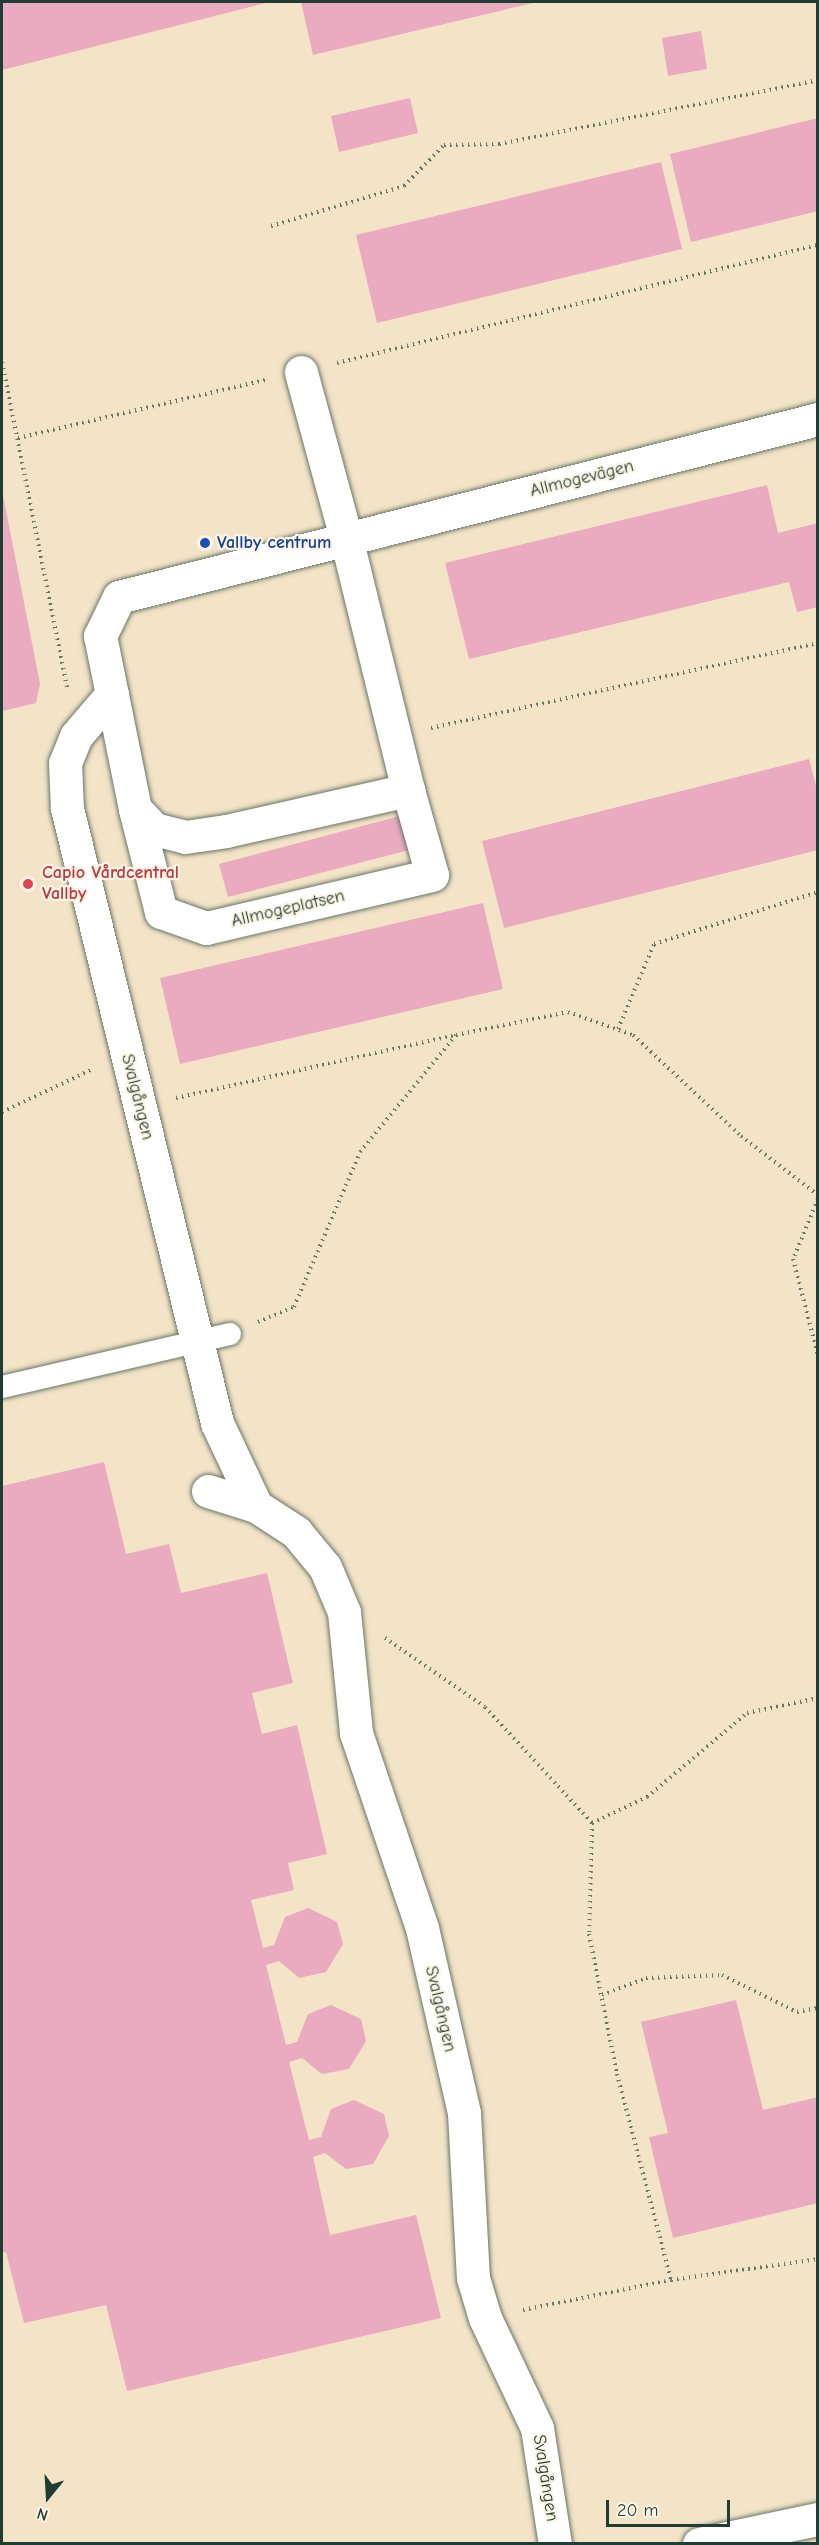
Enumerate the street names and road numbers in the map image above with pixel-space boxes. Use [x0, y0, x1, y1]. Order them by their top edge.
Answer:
street label: Allmogevägen [528, 456, 636, 502]
street label: Allmogeplatsen [229, 885, 347, 933]
street label: Svalgången [116, 1052, 158, 1142]
street label: Svalgången [420, 1964, 460, 2054]
street label: Svalgången [527, 2433, 563, 2523]

